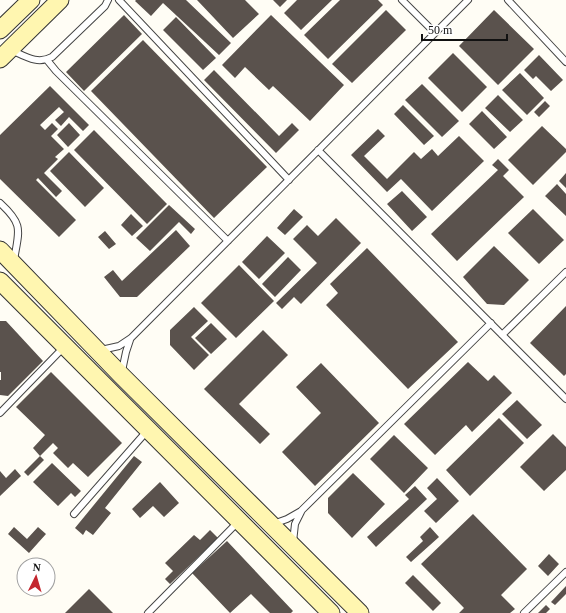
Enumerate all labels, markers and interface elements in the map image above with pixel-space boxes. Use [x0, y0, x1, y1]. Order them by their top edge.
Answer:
scale bar [422, 16, 507, 42]
text: 50 m [428, 23, 453, 37]
north arrow [16, 557, 56, 597]
text: N [32, 561, 41, 573]

